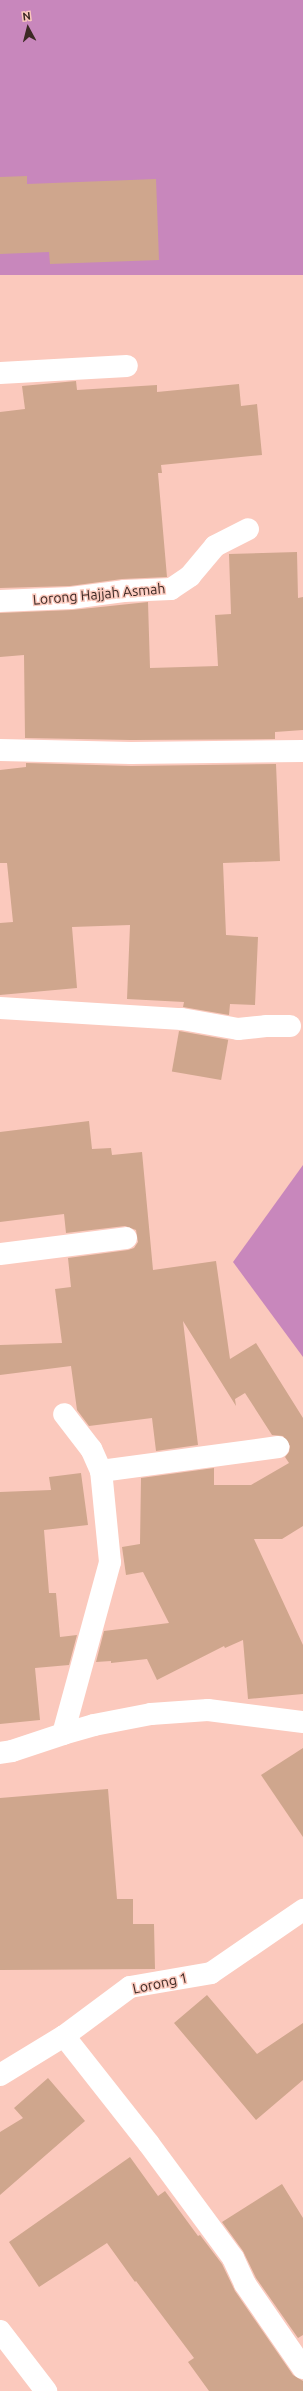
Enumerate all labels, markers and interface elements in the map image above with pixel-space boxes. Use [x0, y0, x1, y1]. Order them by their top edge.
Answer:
north arrow [8, 8, 48, 48]
text: N [22, 10, 31, 23]
street label: Lorong Hajjah Asmah [32, 580, 166, 608]
street label: Lorong 1 [131, 1969, 189, 1997]

